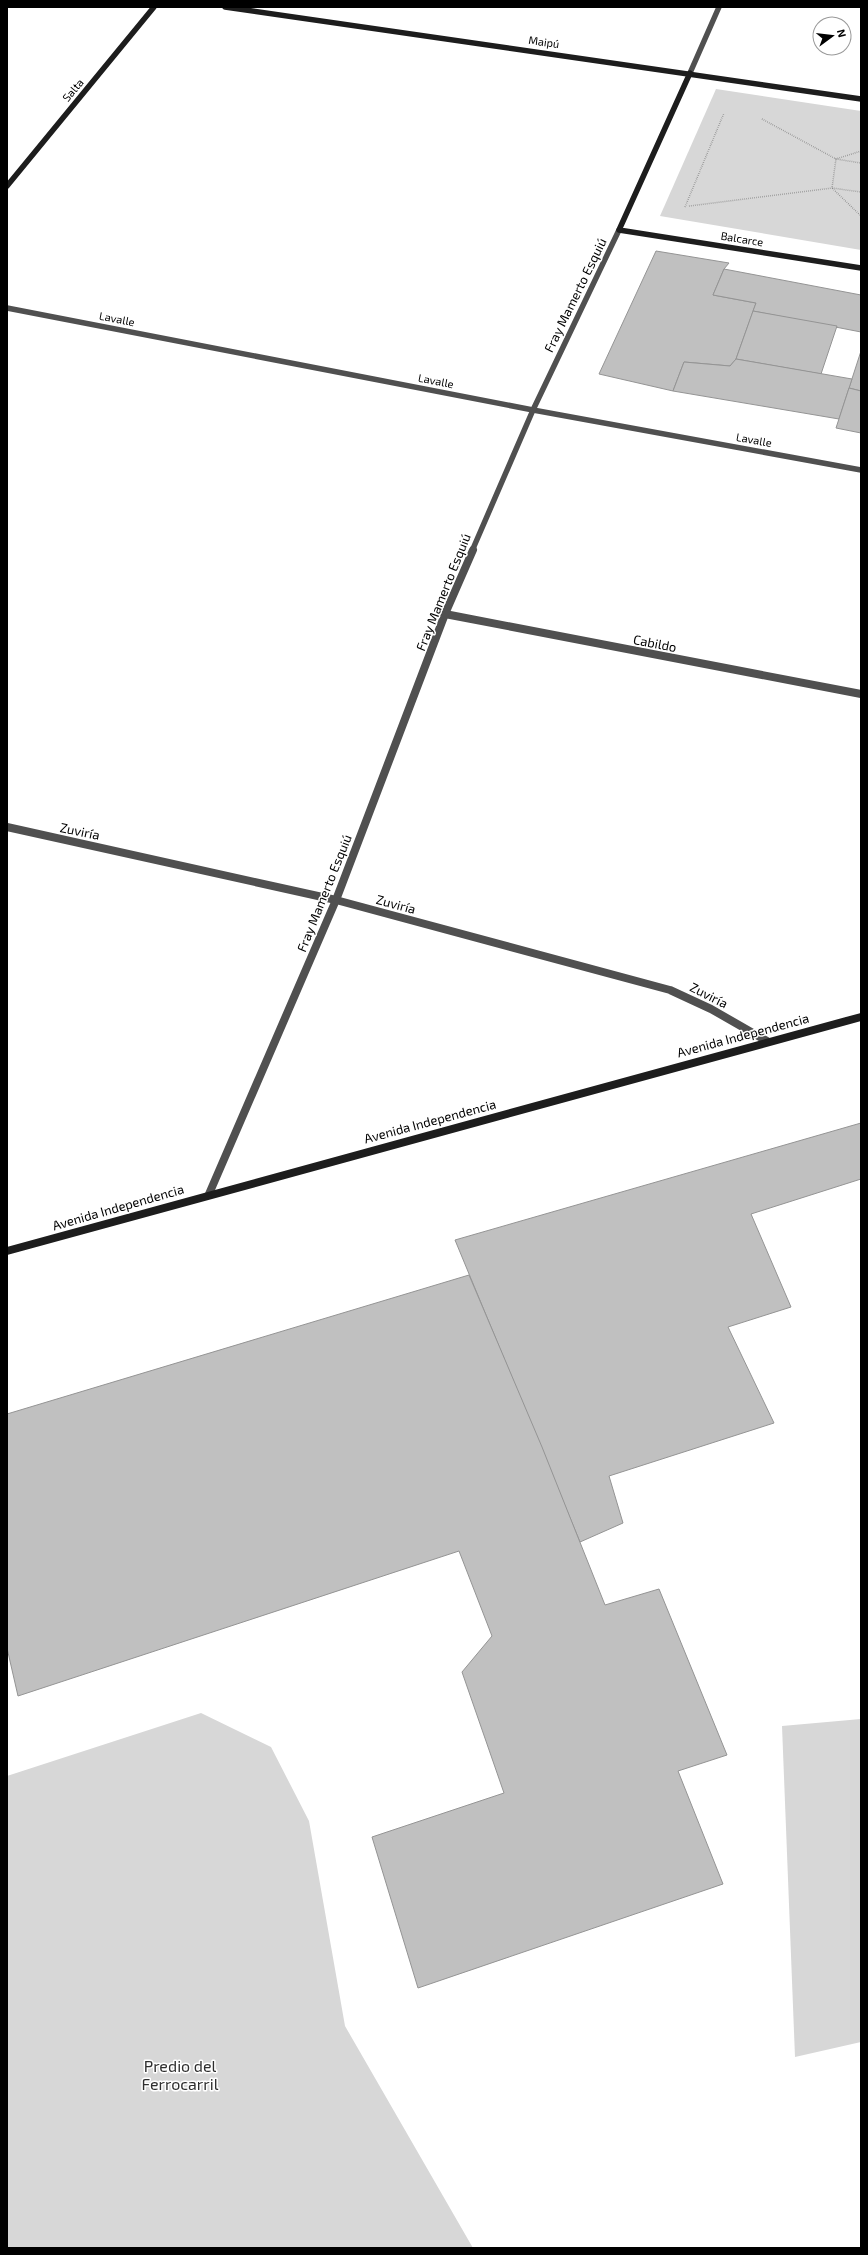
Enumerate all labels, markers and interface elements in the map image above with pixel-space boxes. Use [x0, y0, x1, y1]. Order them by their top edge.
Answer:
north arrow [812, 16, 852, 56]
text: N [835, 28, 849, 39]
street label: Maipú [528, 33, 560, 50]
street label: Salta [59, 76, 86, 104]
street label: Balcarce [720, 229, 764, 248]
street label: Fray Mamerto Esquiú [540, 235, 610, 355]
street label: Lavalle [98, 309, 136, 328]
street label: Lavalle [417, 371, 455, 390]
street label: Lavalle [735, 430, 773, 449]
street label: Fray Mamerto Esquiú [412, 531, 474, 653]
street label: Cabildo [632, 631, 678, 655]
street label: Zuviría [59, 819, 101, 843]
street label: Fray Mamerto Esquiú [293, 832, 355, 954]
street label: Zuviría [374, 891, 418, 917]
street label: Zuviría [687, 979, 731, 1011]
street label: Avenida Independencia [675, 1010, 811, 1060]
street label: Avenida Independencia [362, 1096, 498, 1146]
street label: Avenida Independencia [50, 1181, 186, 1233]
park label: Predio del Ferrocarril [142, 2056, 219, 2093]

